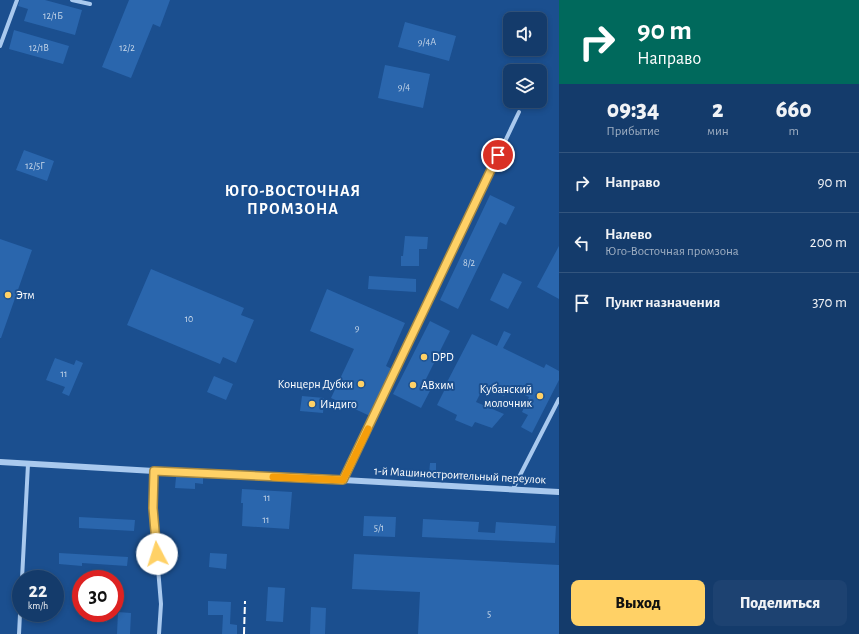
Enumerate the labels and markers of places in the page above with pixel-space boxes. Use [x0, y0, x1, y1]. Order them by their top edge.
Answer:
pin [481, 138, 515, 172]
place label: Этм [16, 289, 35, 301]
marker: Этм [3, 290, 13, 300]
place label: DPD [432, 351, 454, 363]
marker: DPD [419, 352, 429, 362]
place label: Концерн Дубки [278, 378, 353, 391]
marker: Концерн Дубки [356, 379, 366, 389]
place label: АВхим [421, 379, 454, 391]
marker: АВхим [408, 380, 418, 390]
place label: Кубанский молочник [480, 383, 532, 409]
marker: Кубанский молочник [535, 391, 545, 401]
place label: Индиго [320, 398, 357, 410]
marker: Индиго [307, 399, 317, 409]

